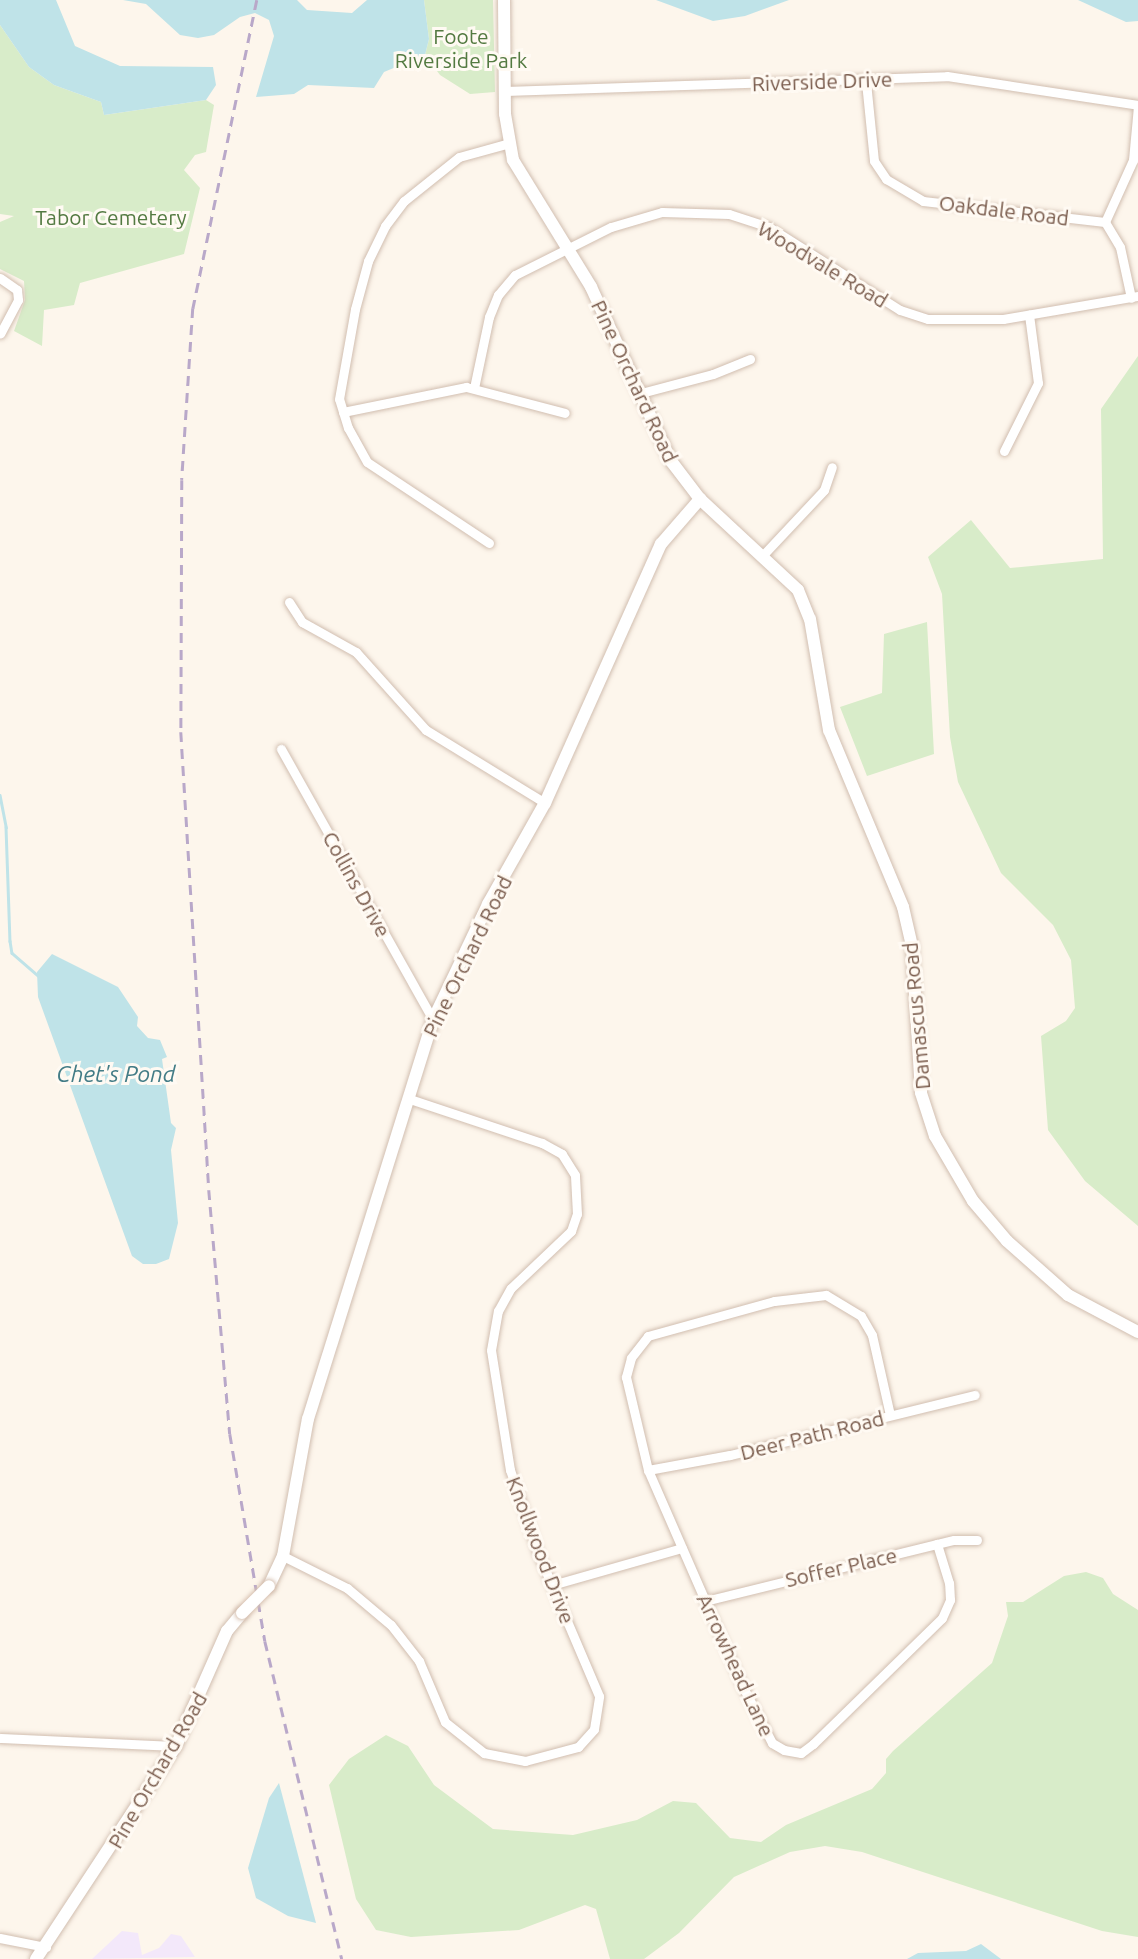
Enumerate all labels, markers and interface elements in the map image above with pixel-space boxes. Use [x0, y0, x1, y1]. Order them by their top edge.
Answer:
park label: Foote Riverside Park [395, 23, 527, 73]
street label: Riverside Drive [751, 66, 893, 96]
street label: Oakdale Road [938, 190, 1070, 230]
park label: Tabor Cemetery [35, 204, 187, 230]
street label: Woodvale Road [753, 215, 893, 313]
street label: Pine Orchard Road [586, 296, 684, 466]
street label: Collins Drive [318, 827, 396, 941]
street label: Pine Orchard Road [417, 871, 517, 1041]
street label: Damascus Road [897, 941, 935, 1091]
water label: Chet's Pond [56, 1060, 176, 1088]
street label: Deer Path Road [737, 1405, 887, 1465]
street label: Knollwood Drive [501, 1473, 581, 1627]
street label: Soffer Place [783, 1542, 899, 1592]
street label: Arrowhead Lane [692, 1590, 780, 1740]
street label: Pine Orchard Road [102, 1687, 212, 1853]

